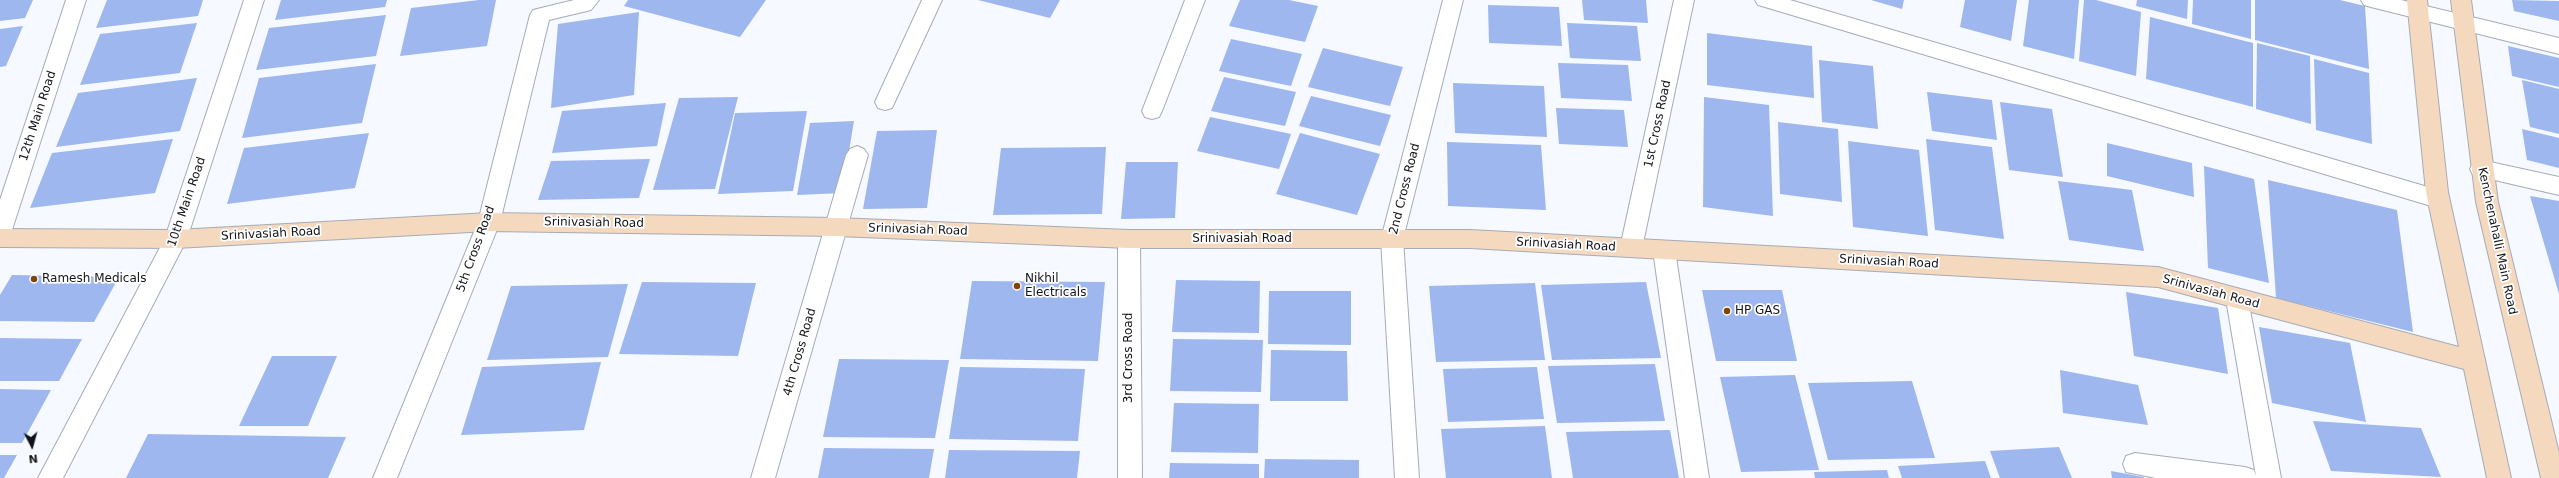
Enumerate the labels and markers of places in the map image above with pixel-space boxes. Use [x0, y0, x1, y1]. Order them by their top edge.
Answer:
place label: Ramesh Medicals [42, 272, 146, 286]
place label: Nikhil Electricals [1025, 272, 1086, 300]
marker: Ramesh Medicals [29, 274, 39, 284]
marker: Nikhil Electricals [1012, 281, 1022, 291]
place label: HP GAS [1735, 304, 1780, 318]
marker: HP GAS [1722, 306, 1732, 316]

